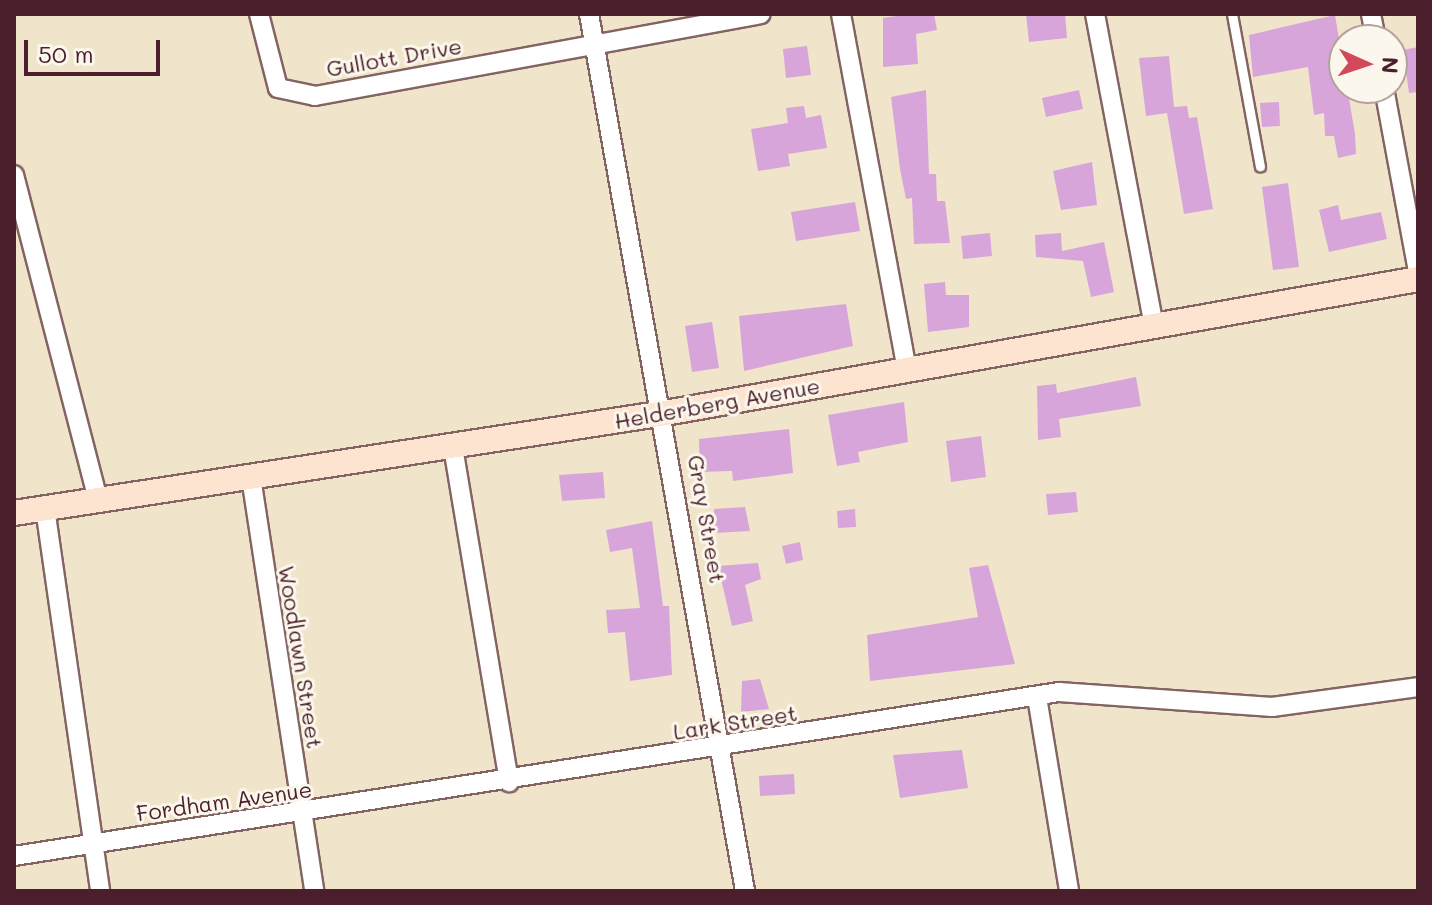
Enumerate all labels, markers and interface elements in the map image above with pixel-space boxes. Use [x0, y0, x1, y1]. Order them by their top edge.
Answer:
scale bar [28, 24, 164, 74]
north arrow [1328, 24, 1408, 104]
street label: Gullott Drive [324, 32, 464, 82]
text: 50 m [38, 38, 94, 69]
text: N [1376, 56, 1405, 74]
street label: Helderberg Avenue [612, 372, 822, 434]
street label: Gray Street [683, 453, 731, 585]
street label: Woodlawn Street [273, 564, 329, 750]
street label: Lark Street [671, 699, 799, 745]
street label: Fordham Avenue [134, 776, 314, 826]

